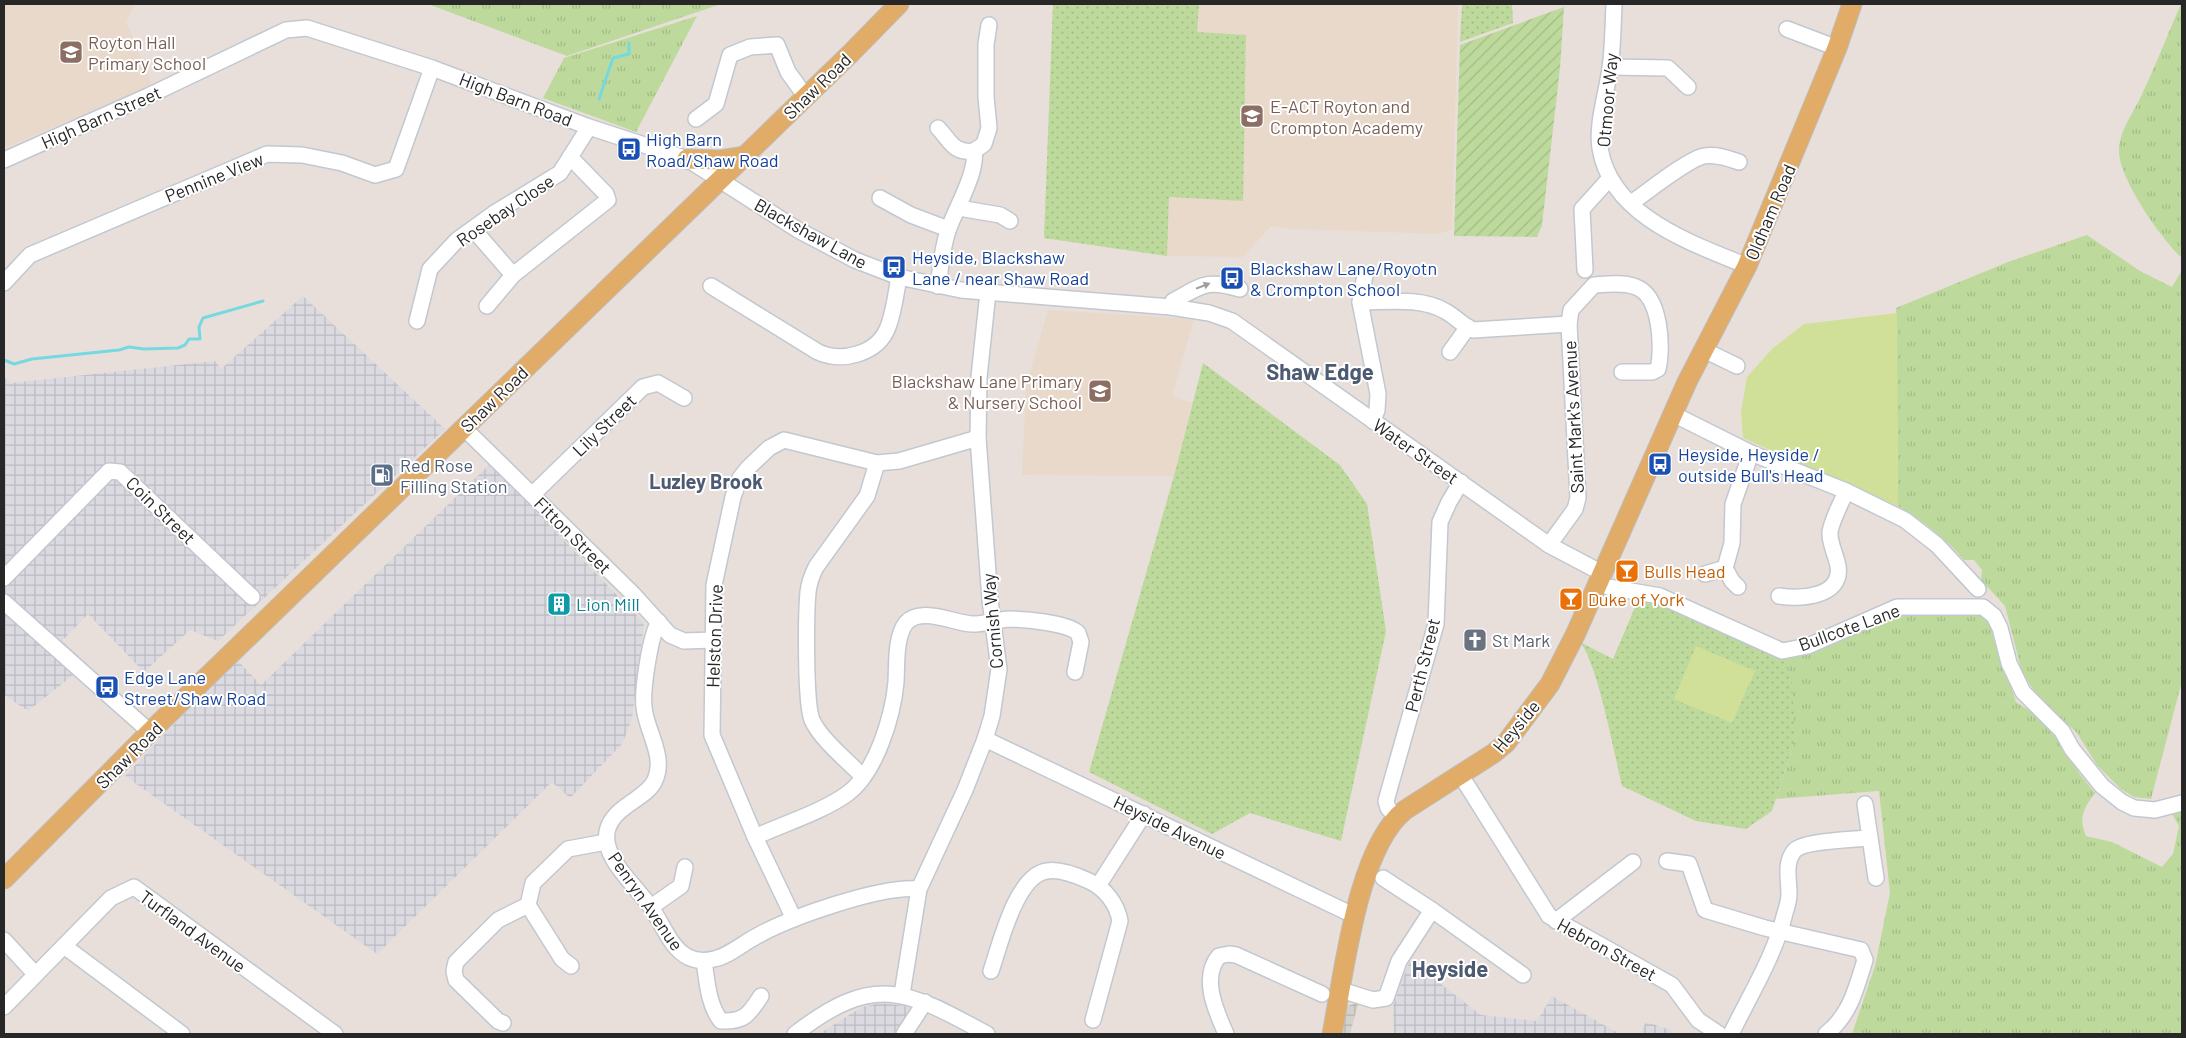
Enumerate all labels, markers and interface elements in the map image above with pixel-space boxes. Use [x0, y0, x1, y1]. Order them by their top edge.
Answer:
place label: Royton Hall Primary School [88, 31, 206, 74]
school or university icon: Royton Hall Primary School [58, 39, 84, 65]
street label: Shaw Road [779, 48, 855, 124]
street label: Otmoor Way [1592, 52, 1622, 148]
street label: High Barn Road [456, 67, 576, 131]
street label: High Barn Street [38, 81, 164, 153]
place label: E-ACT Royton and Crompton Academy [1270, 95, 1423, 138]
school or university icon: E-ACT Royton and Crompton Academy [1239, 103, 1265, 129]
place label: High Barn Road/Shaw Road [646, 128, 779, 171]
bus stop icon: High Barn Road/Shaw Road [616, 136, 642, 162]
street label: Pennine View [162, 147, 266, 207]
street label: Oldham Road [1740, 161, 1800, 263]
street label: Rosebay Close [452, 169, 558, 251]
street label: Blackshaw Lane [751, 193, 871, 273]
place label: Heyside, Blackshaw Lane / near Shaw Road [912, 246, 1089, 289]
bus stop icon: Heyside, Blackshaw Lane / near Shaw Road [881, 254, 907, 280]
place label: Blackshaw Lane/Royotn & Crompton School [1250, 257, 1437, 300]
bus stop icon: Blackshaw Lane/Royotn & Crompton School [1219, 265, 1245, 291]
one-way arrow [1195, 282, 1210, 289]
street label: Saint Mark's Avenue [1558, 340, 1588, 494]
district label: Shaw Edge [1266, 358, 1374, 384]
street label: Shaw Road [456, 361, 532, 437]
place label: Blackshaw Lane Primary & Nursery School [892, 370, 1082, 413]
school or university icon: Blackshaw Lane Primary & Nursery School [1087, 378, 1113, 404]
street label: Lily Street [568, 389, 640, 461]
street label: Water Street [1369, 414, 1463, 488]
place label: Heyside, Heyside / outside Bull's Head [1678, 443, 1824, 486]
bus stop icon: Heyside, Heyside / outside Bull's Head [1647, 451, 1673, 477]
place label: Red Rose Filling Station [400, 454, 507, 497]
fuel station icon: Red Rose Filling Station [369, 462, 395, 488]
district label: Luzley Brook [649, 469, 763, 493]
street label: Coin Street [122, 472, 200, 548]
street label: Fitton Street [530, 492, 616, 578]
bar icon: Bulls Head [1614, 558, 1640, 584]
place label: Bulls Head [1644, 560, 1726, 582]
street label: Cornish Way [977, 572, 1007, 670]
street label: Helston Drive [701, 584, 727, 688]
bar icon: Duke of York [1558, 586, 1584, 612]
place label: Duke of York [1588, 588, 1685, 610]
building icon: Lion Mill [546, 591, 572, 617]
place label: Lion Mill [576, 593, 640, 615]
street label: Bullcote Lane [1795, 599, 1903, 655]
street label: Perth Street [1400, 616, 1444, 714]
church icon: St Mark [1462, 627, 1488, 653]
place label: St Mark [1492, 629, 1550, 651]
place label: Edge Lane Street/Shaw Road [124, 666, 266, 709]
bus stop icon: Edge Lane Street/Shaw Road [94, 674, 120, 700]
street label: Heyside [1488, 695, 1544, 757]
street label: Shaw Road [91, 717, 167, 793]
street label: Heyside Avenue [1110, 790, 1230, 864]
street label: Penryn Avenue [604, 847, 688, 955]
street label: Turfland Avenue [136, 885, 250, 977]
street label: Hebron Street [1554, 913, 1660, 985]
district label: Heyside [1412, 955, 1488, 981]

